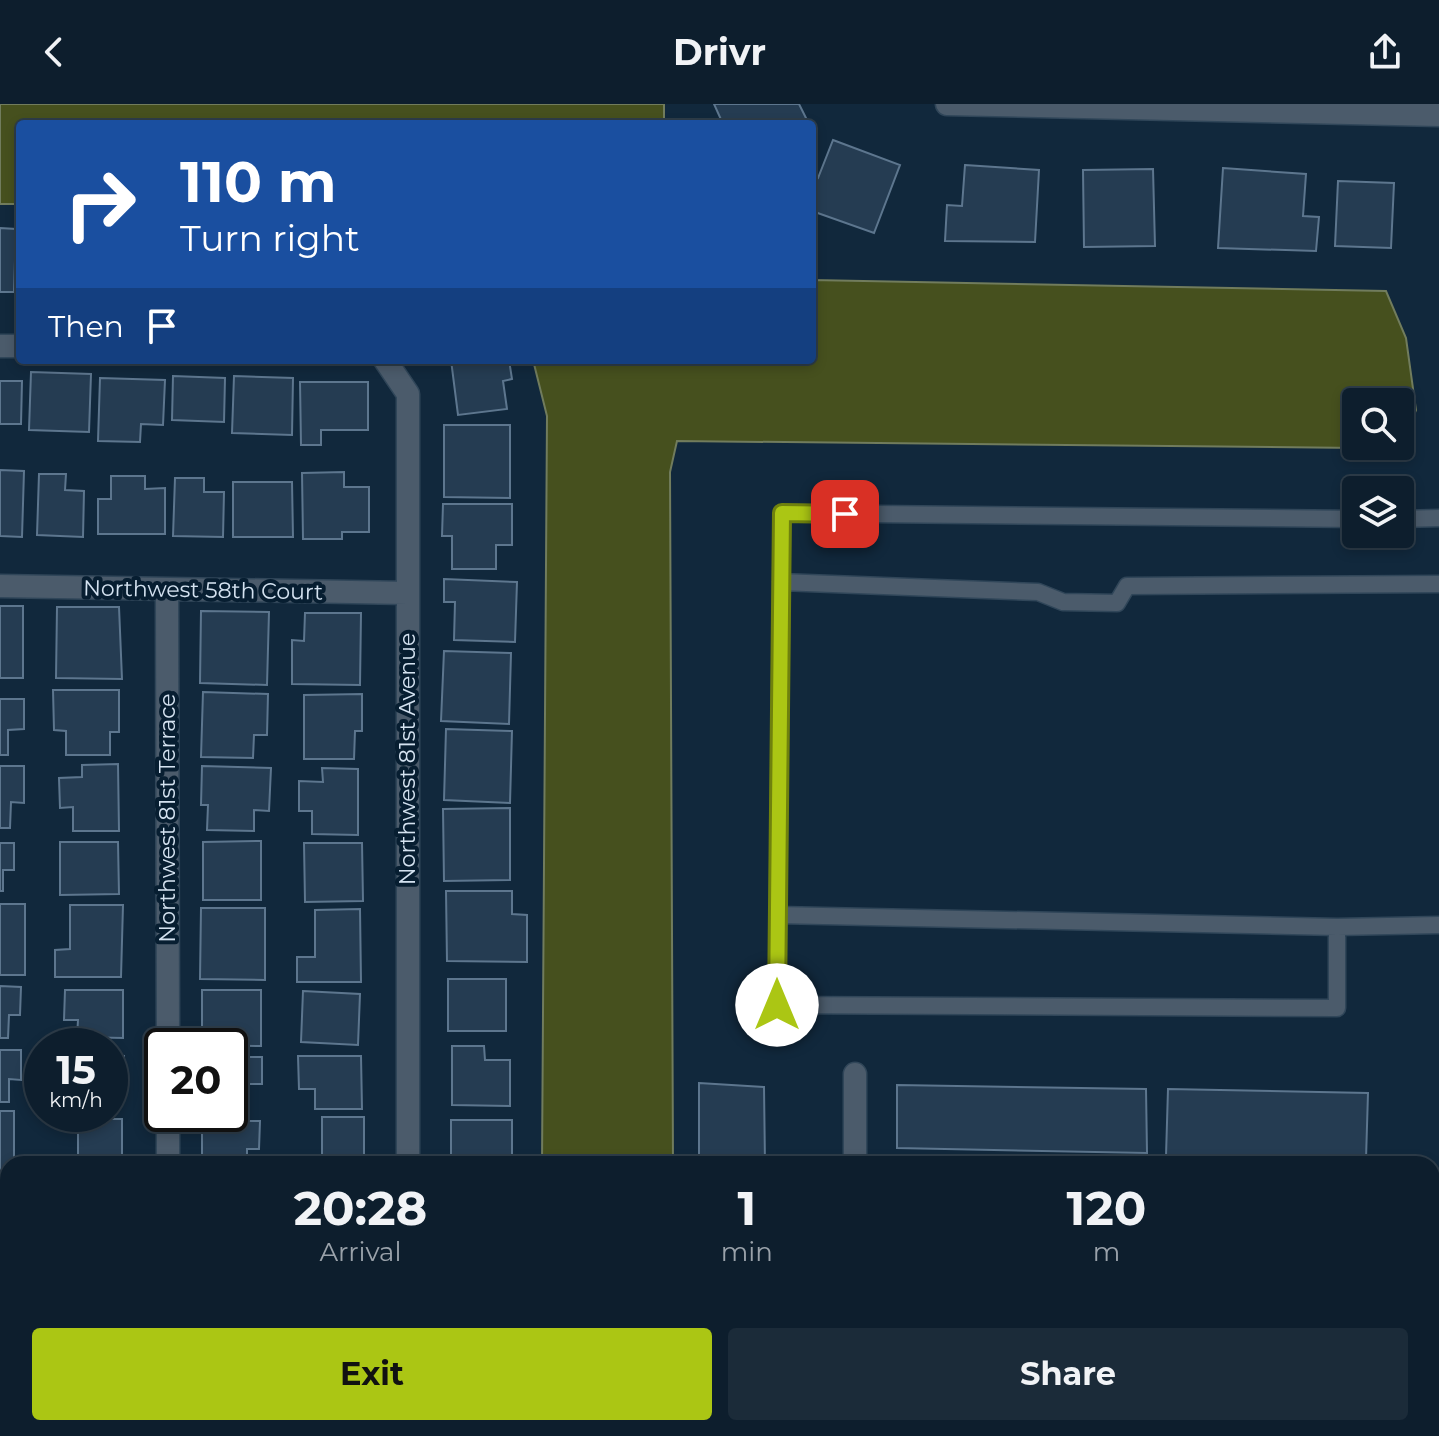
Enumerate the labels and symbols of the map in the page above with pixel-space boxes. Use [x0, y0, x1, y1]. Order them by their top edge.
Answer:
pin [811, 480, 879, 548]
street label: Northwest 58th Court [83, 574, 323, 606]
street label: Northwest 81st Avenue [394, 633, 421, 885]
street label: Northwest 81st Terrace [154, 693, 181, 943]
position arrow [735, 963, 819, 1047]
speed limit sign: 20 [144, 1028, 248, 1132]

